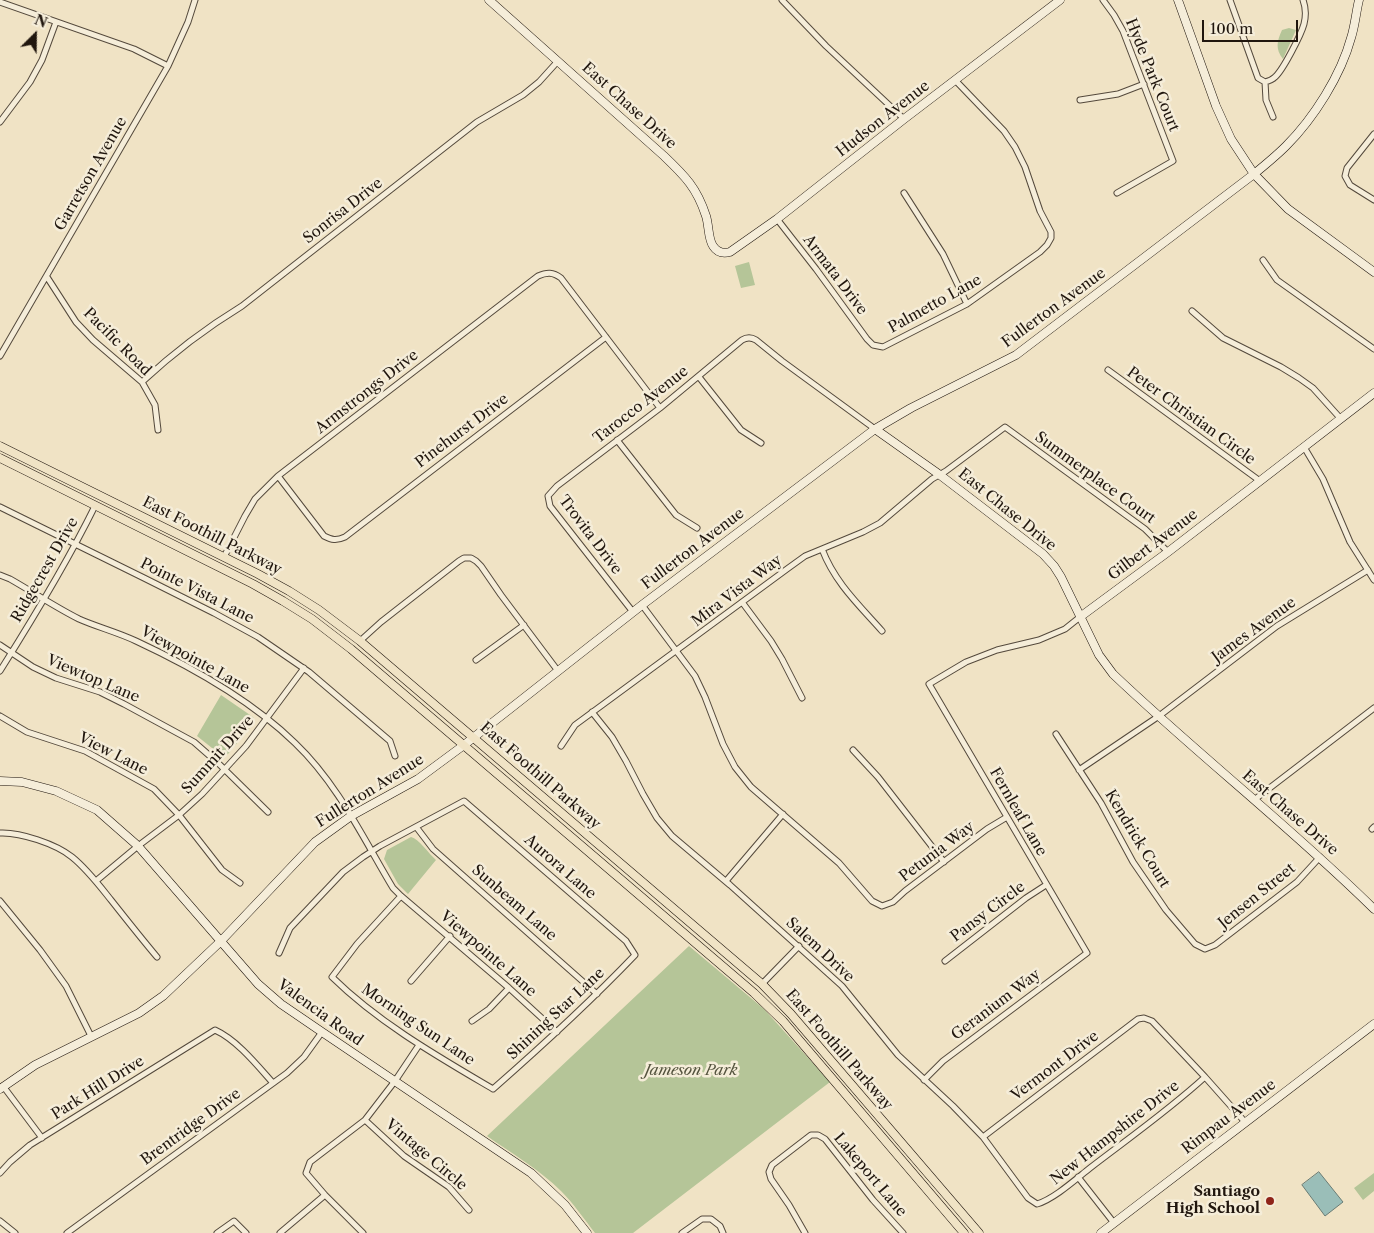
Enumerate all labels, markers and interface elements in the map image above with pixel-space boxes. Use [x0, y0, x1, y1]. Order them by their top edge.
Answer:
north arrow [10, 10, 60, 60]
scale bar [1204, 10, 1300, 42]
text: N [32, 11, 50, 32]
street label: Hyde Park Court [1121, 16, 1183, 134]
text: 100 m [1210, 19, 1253, 38]
street label: East Chase Drive [578, 59, 680, 153]
street label: Hudson Avenue [833, 77, 933, 161]
street label: Garretson Avenue [51, 114, 131, 234]
street label: Sonrisa Drive [300, 174, 386, 248]
street label: Armata Drive [799, 231, 871, 319]
street label: Fullerton Avenue [999, 264, 1109, 352]
street label: Palmetto Lane [885, 271, 985, 337]
street label: Pacific Road [79, 304, 155, 380]
street label: Armstrongs Drive [312, 346, 422, 438]
street label: Tarocco Avenue [590, 362, 692, 448]
street label: Peter Christian Circle [1123, 363, 1259, 469]
street label: Pinehurst Drive [412, 390, 512, 472]
street label: Summerplace Court [1031, 428, 1159, 528]
street label: East Chase Drive [954, 465, 1060, 555]
street label: Trovita Drive [555, 492, 625, 578]
street label: East Foothill Parkway [139, 493, 285, 579]
street label: Fullerton Avenue [638, 505, 748, 593]
street label: Gilbert Avenue [1105, 505, 1201, 585]
street label: Ridgecrest Drive [8, 514, 82, 626]
street label: Mira Vista Way [689, 551, 785, 631]
street label: Pointe Vista Lane [137, 555, 257, 627]
street label: James Avenue [1209, 594, 1299, 666]
street label: Viewpointe Lane [137, 623, 253, 697]
street label: Viewtop Lane [44, 651, 142, 707]
street label: Summit Drive [178, 712, 258, 798]
street label: East Foothill Parkway [476, 719, 604, 833]
street label: View Lane [75, 729, 151, 779]
street label: Fullerton Avenue [313, 751, 427, 831]
street label: Fernleaf Lane [985, 765, 1051, 859]
street label: East Chase Drive [1239, 767, 1341, 859]
street label: Kendrick Court [1101, 787, 1173, 891]
street label: Petunia Way [896, 818, 978, 886]
street label: Aurora Lane [520, 831, 600, 903]
street label: Jensen Street [1215, 860, 1299, 932]
street label: Sunbeam Lane [468, 861, 560, 945]
street label: Pansy Circle [947, 878, 1029, 946]
street label: Viewpointe Lane [436, 907, 540, 1001]
street label: Salem Drive [782, 914, 858, 986]
street label: Shining Star Lane [504, 964, 608, 1064]
street label: Geranium Way [948, 966, 1044, 1044]
street label: Valencia Road [274, 976, 366, 1050]
street label: Morning Sun Lane [358, 980, 478, 1070]
street label: East Foothill Parkway [782, 986, 896, 1114]
street label: Vermont Drive [1008, 1027, 1102, 1105]
street label: Park Hill Drive [48, 1052, 148, 1124]
park label: Jameson Park [644, 1062, 738, 1080]
street label: Rimpau Avenue [1178, 1076, 1280, 1158]
street label: New Hampshire Drive [1047, 1077, 1183, 1189]
street label: Brentridge Drive [138, 1085, 244, 1169]
street label: Vintage Circle [381, 1116, 471, 1194]
street label: Lakeport Lane [830, 1129, 910, 1221]
place label: Santiago High School [1166, 1183, 1260, 1218]
marker: Santiago High School [1264, 1195, 1276, 1207]

